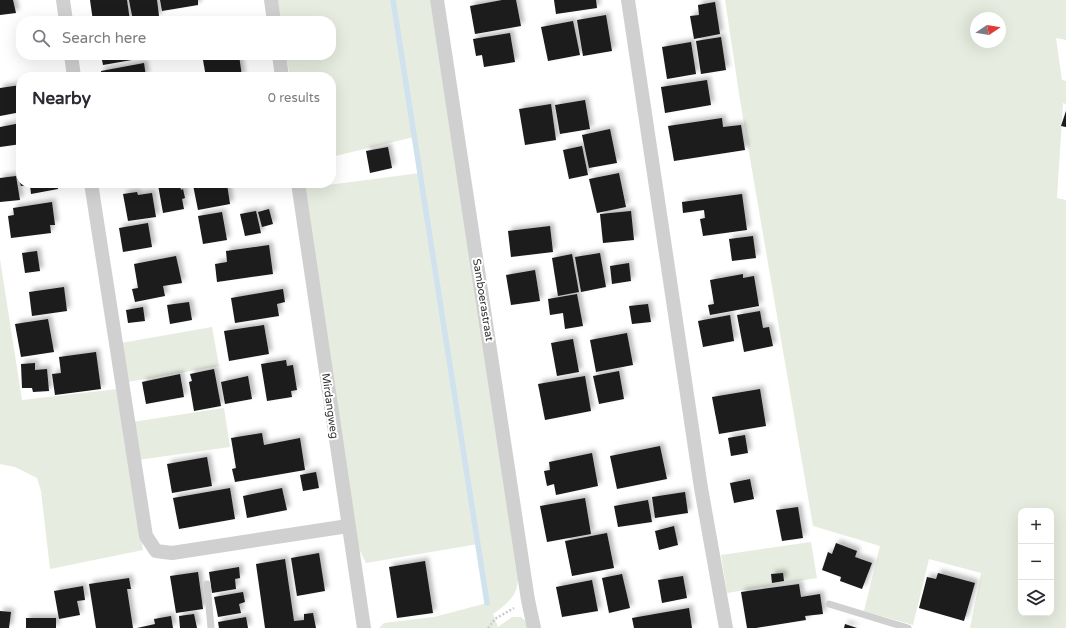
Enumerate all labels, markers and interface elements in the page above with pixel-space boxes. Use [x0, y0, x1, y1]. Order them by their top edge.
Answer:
north arrow [970, 12, 1006, 48]
search box [16, 16, 336, 60]
icon: search [30, 27, 52, 49]
text: Search here [62, 29, 146, 47]
text: Nearby [32, 88, 91, 109]
text: 0 results [268, 90, 320, 106]
street label: Samboerastraat [470, 258, 496, 342]
street label: Mirdangweg [319, 372, 341, 440]
map controls [1018, 508, 1054, 616]
button: + [1018, 508, 1054, 544]
button: − [1018, 544, 1054, 580]
button: layers [1018, 580, 1054, 616]

